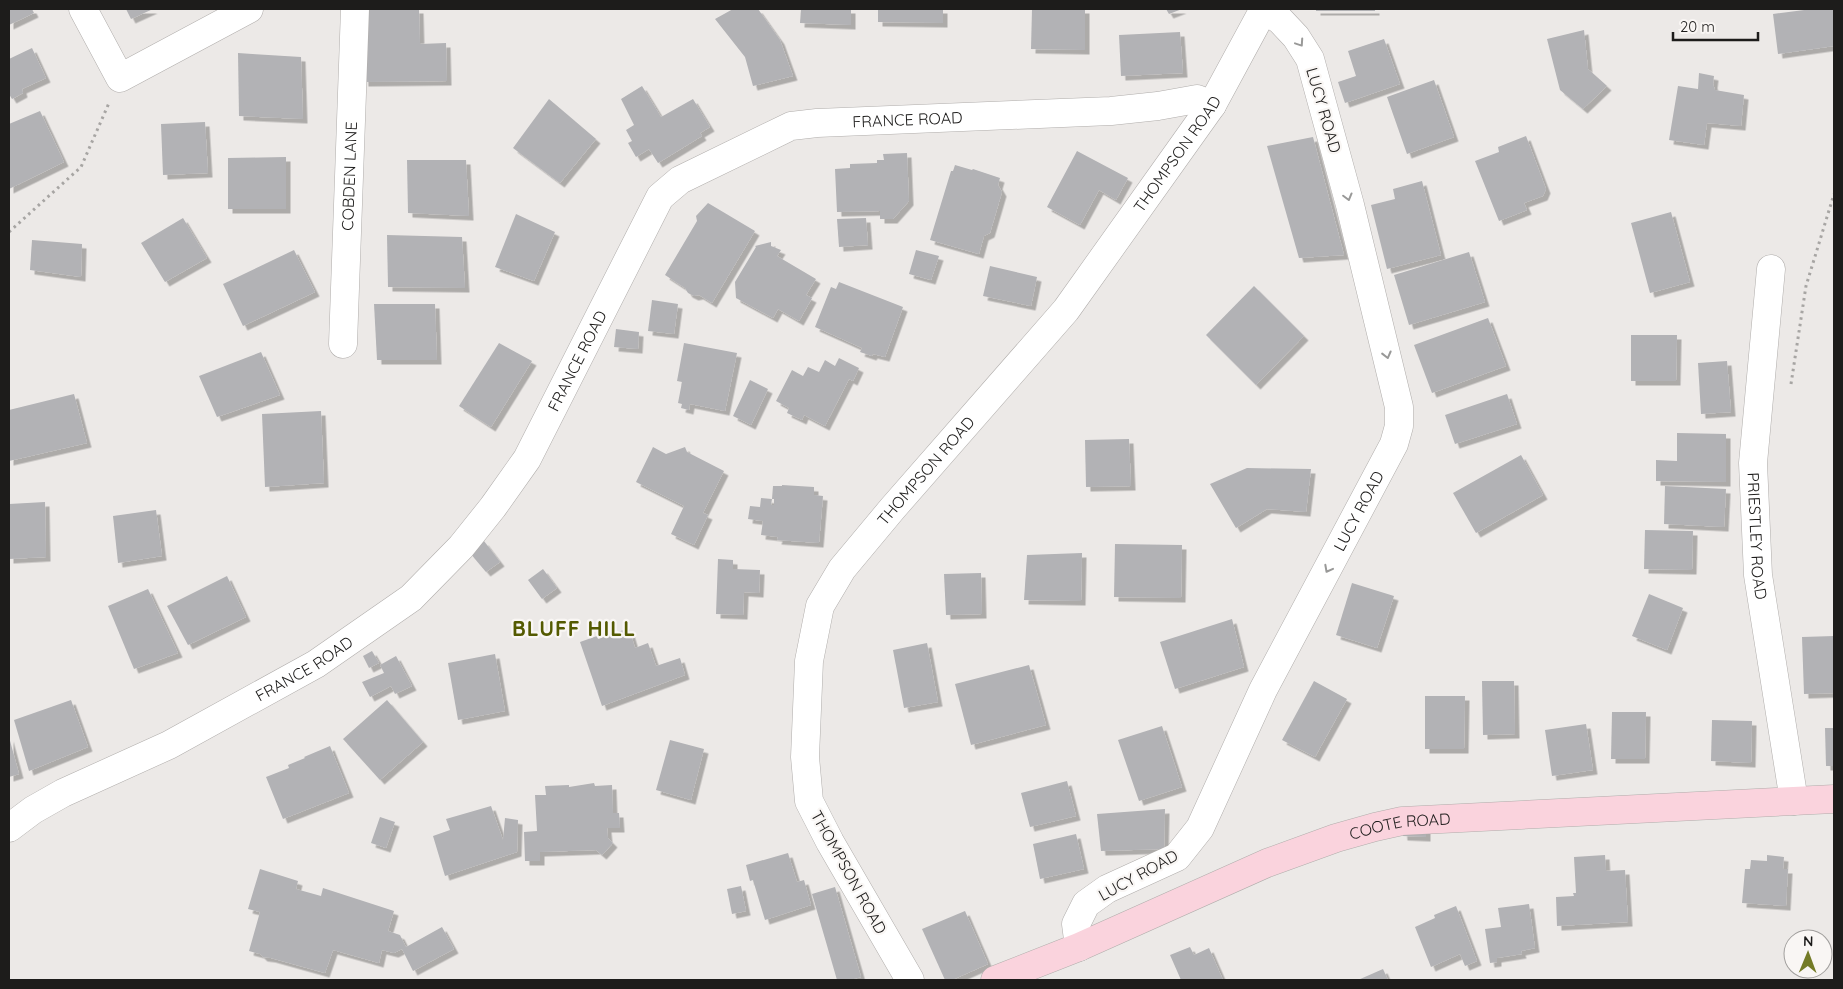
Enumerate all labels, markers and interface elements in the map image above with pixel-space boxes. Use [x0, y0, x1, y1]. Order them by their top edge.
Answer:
scale bar [1673, 10, 1758, 42]
text: 20 m [1680, 17, 1715, 36]
one-way arrow [1294, 37, 1303, 46]
street label: LUCY ROAD [1302, 65, 1346, 155]
street label: THOMPSON ROAD [1129, 92, 1225, 216]
street label: FRANCE ROAD [852, 107, 963, 132]
street label: COBDEN LANE [337, 121, 361, 231]
one-way arrow [1342, 192, 1353, 201]
street label: FRANCE ROAD [543, 307, 611, 414]
one-way arrow [1381, 350, 1391, 358]
street label: THOMPSON ROAD [873, 412, 979, 529]
street label: LUCY ROAD [1329, 467, 1388, 554]
street label: PRIESTLEY ROAD [1743, 472, 1772, 601]
one-way arrow [1324, 563, 1334, 572]
district label: BLUFF HILL [512, 615, 636, 641]
street label: FRANCE ROAD [252, 632, 357, 706]
street label: THOMPSON ROAD [807, 807, 891, 937]
street label: COOTE ROAD [1347, 809, 1451, 844]
street label: LUCY ROAD [1095, 845, 1181, 905]
north arrow [1783, 929, 1833, 979]
text: N [1803, 932, 1814, 950]

